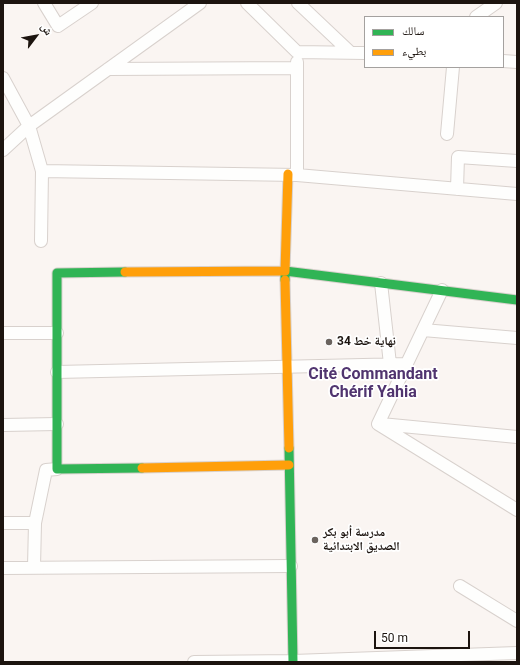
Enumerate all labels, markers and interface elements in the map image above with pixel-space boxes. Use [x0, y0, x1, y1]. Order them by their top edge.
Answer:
north arrow [16, 16, 56, 56]
legend [364, 16, 504, 68]
text: ش [38, 21, 55, 38]
text: سالك [402, 24, 424, 38]
text: بطيء [402, 44, 426, 58]
place label: نهاية خط 34 [337, 335, 396, 349]
marker: نهاية خط 34 [324, 337, 334, 347]
district label: Cité Commandant Chérif Yahia [308, 365, 438, 403]
place label: مدرسة أبو بكر الصديق الابتدائية [323, 526, 400, 554]
marker: مدرسة أبو بكر الصديق الابتدائية [310, 535, 320, 545]
scale bar [376, 623, 472, 649]
text: 50 m [381, 631, 408, 645]

